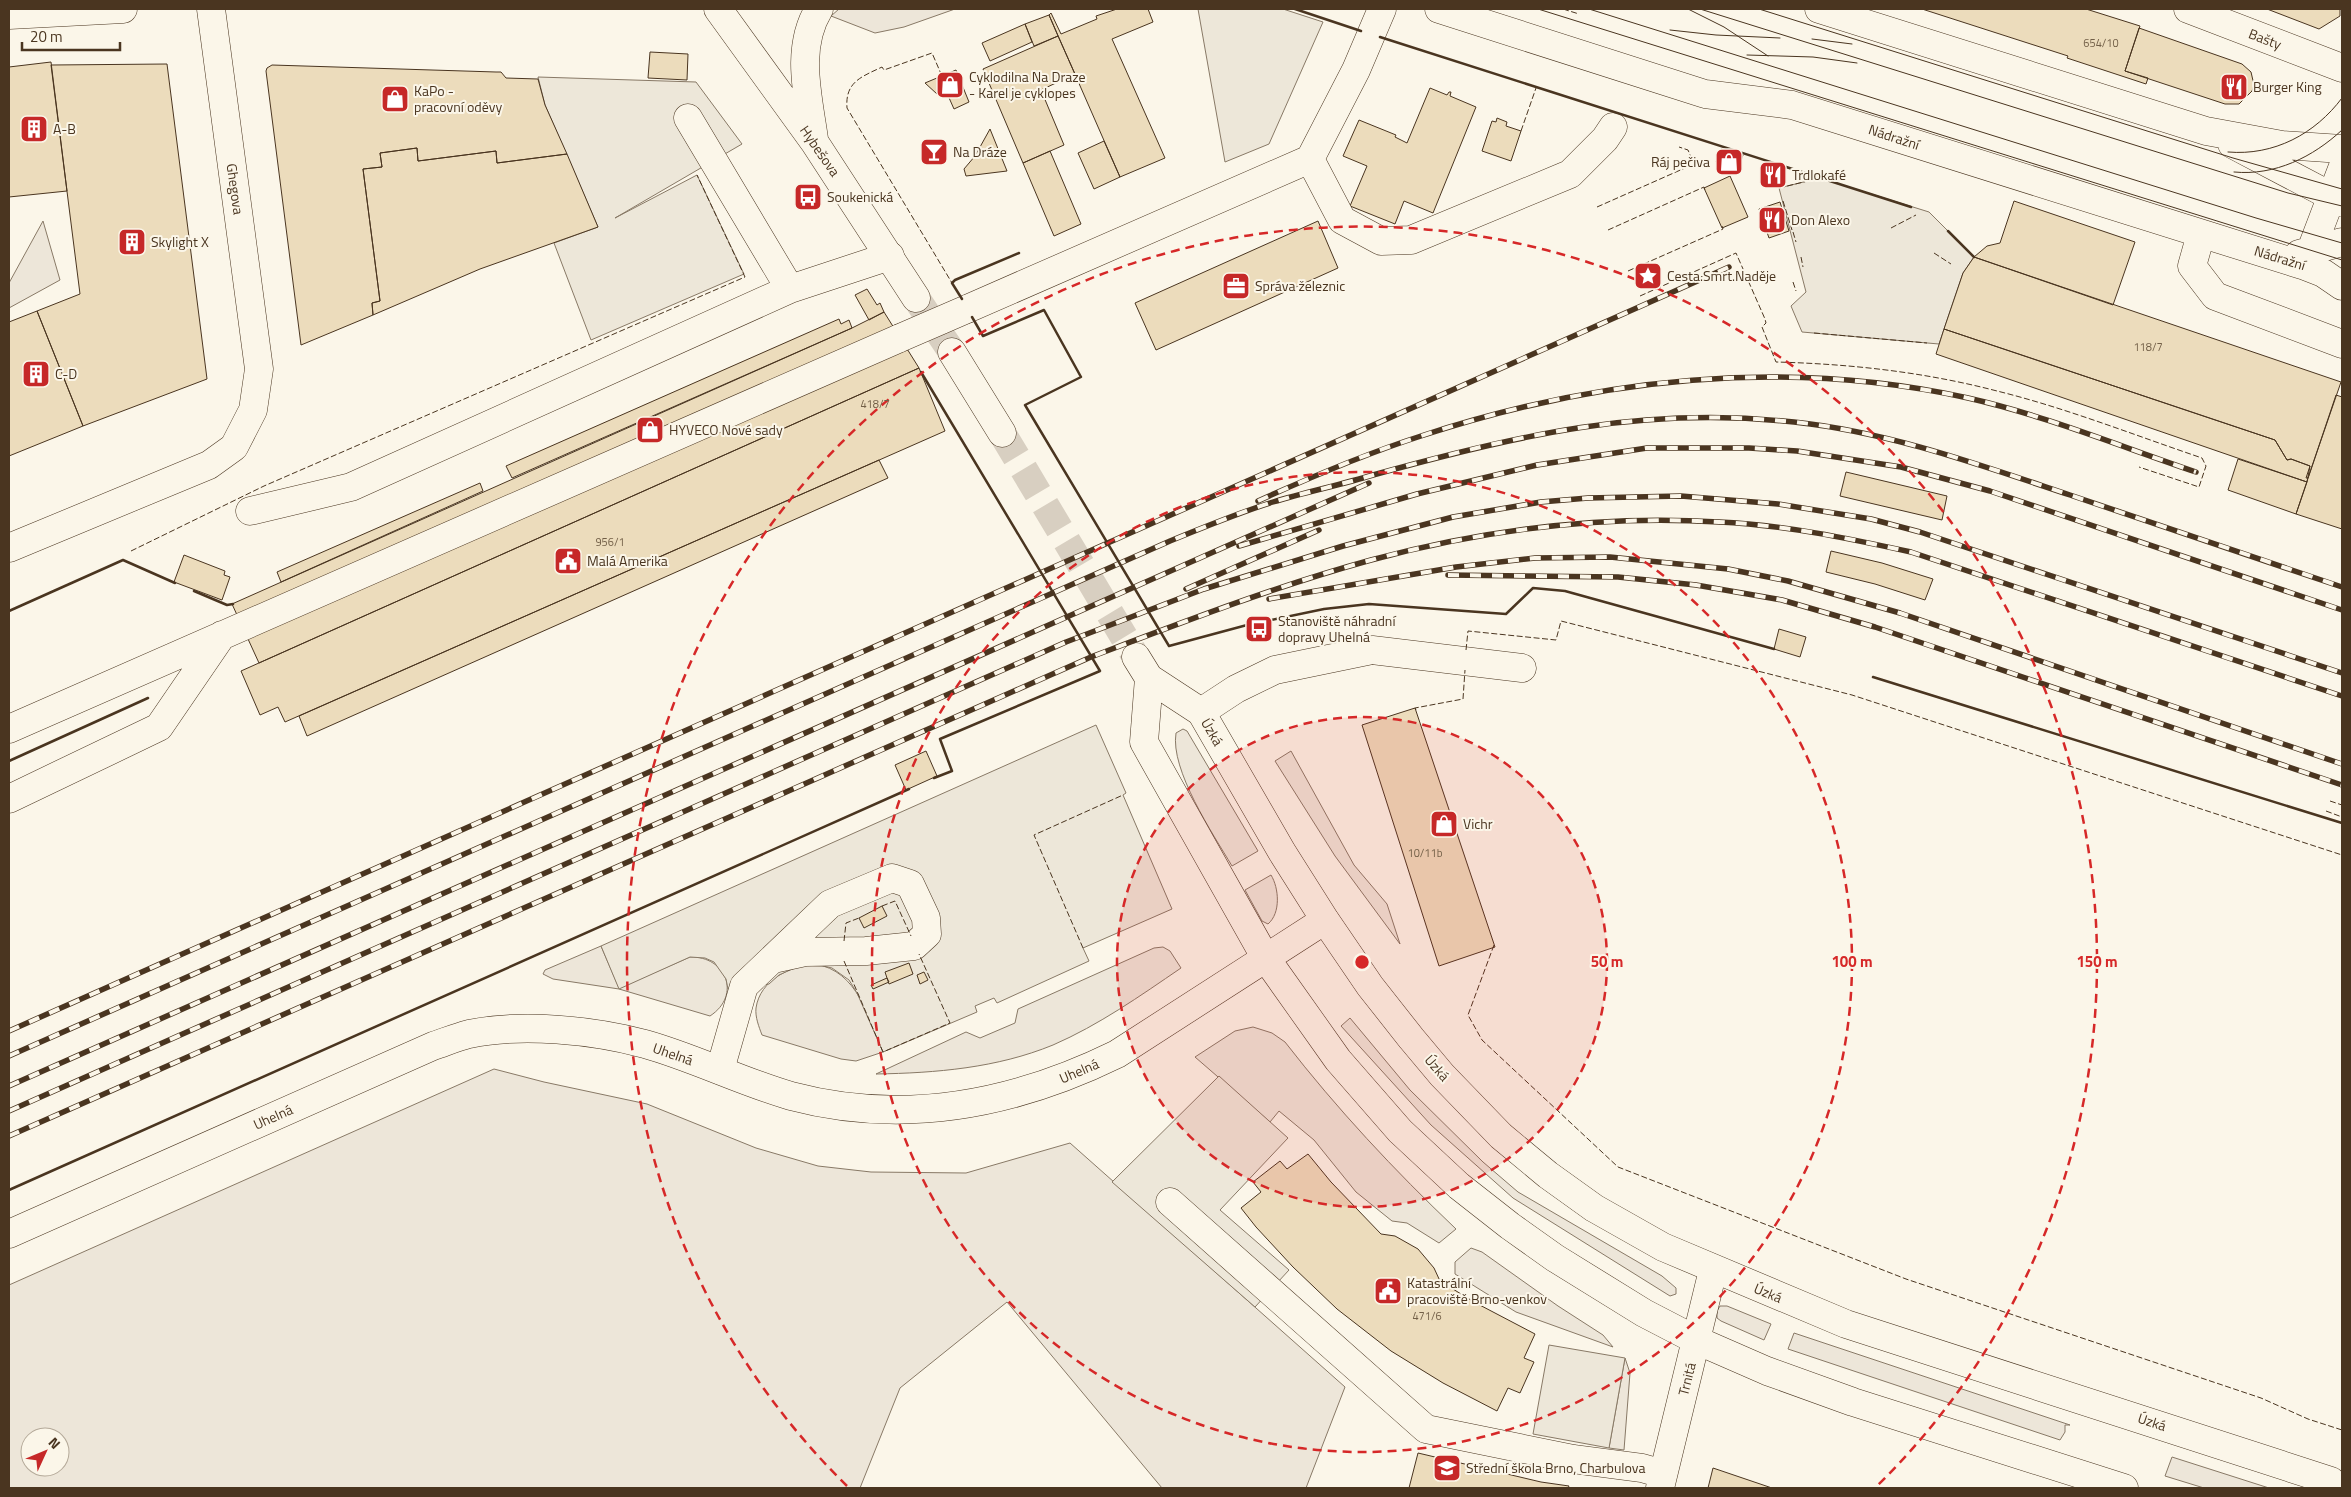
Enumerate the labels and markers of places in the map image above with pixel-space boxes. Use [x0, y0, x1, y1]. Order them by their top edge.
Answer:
place label: Cyklodilna Na Draze - Karel je cyklopes [969, 66, 1086, 103]
shop icon: Cyklodilna Na Draze - Karel je cyklopes [935, 70, 965, 100]
restaurant icon: Burger King [2219, 72, 2249, 102]
place label: Burger King [2253, 76, 2322, 97]
place label: KaPo - pracovní oděvy [414, 80, 502, 117]
shop icon: KaPo - pracovní oděvy [380, 84, 410, 114]
building icon: A-B [19, 114, 49, 144]
place label: A-B [53, 118, 76, 139]
bar icon: Na Dráze [919, 137, 949, 167]
place label: Na Dráze [953, 141, 1007, 162]
shop icon: Ráj pečiva [1714, 147, 1744, 177]
place label: Ráj pečiva [1651, 151, 1710, 172]
restaurant icon: Trdlokafé [1758, 160, 1788, 190]
place label: Trdlokafé [1792, 164, 1846, 185]
bus stop icon: Soukenická [793, 182, 823, 212]
place label: Soukenická [827, 186, 893, 207]
restaurant icon: Don Alexo [1757, 205, 1787, 235]
place label: Don Alexo [1791, 209, 1850, 230]
building icon: Skylight X [117, 227, 147, 257]
place label: Skylight X [151, 231, 209, 252]
place icon: Cesta.Smrt.Naděje [1633, 261, 1663, 291]
place label: Cesta.Smrt.Naděje [1667, 265, 1776, 286]
office icon: Správa železnic [1221, 271, 1251, 301]
place label: Správa železnic [1255, 275, 1345, 296]
building icon: C-D [21, 359, 51, 389]
place label: C-D [55, 363, 77, 384]
shop icon: HYVECO Nové sady [635, 415, 665, 445]
place label: HYVECO Nové sady [669, 419, 783, 440]
public building icon: Malá Amerika [553, 546, 583, 576]
place label: Malá Amerika [587, 550, 668, 571]
place label: Stanoviště náhradní dopravy Uhelná [1278, 610, 1396, 647]
bus stop icon: Stanoviště náhradní dopravy Uhelná [1244, 614, 1274, 644]
shop icon: Vichr [1429, 809, 1459, 839]
place label: Vichr [1463, 813, 1493, 834]
centre of rings [1353, 953, 1371, 971]
place label: Katastrální pracoviště Brno-venkov [1407, 1272, 1547, 1309]
public building icon: Katastrální pracoviště Brno-venkov [1373, 1276, 1403, 1306]
school or university icon: Střední škola Brno, Charbulova [1432, 1453, 1462, 1483]
place label: Střední škola Brno, Charbulova [1466, 1457, 1645, 1478]

